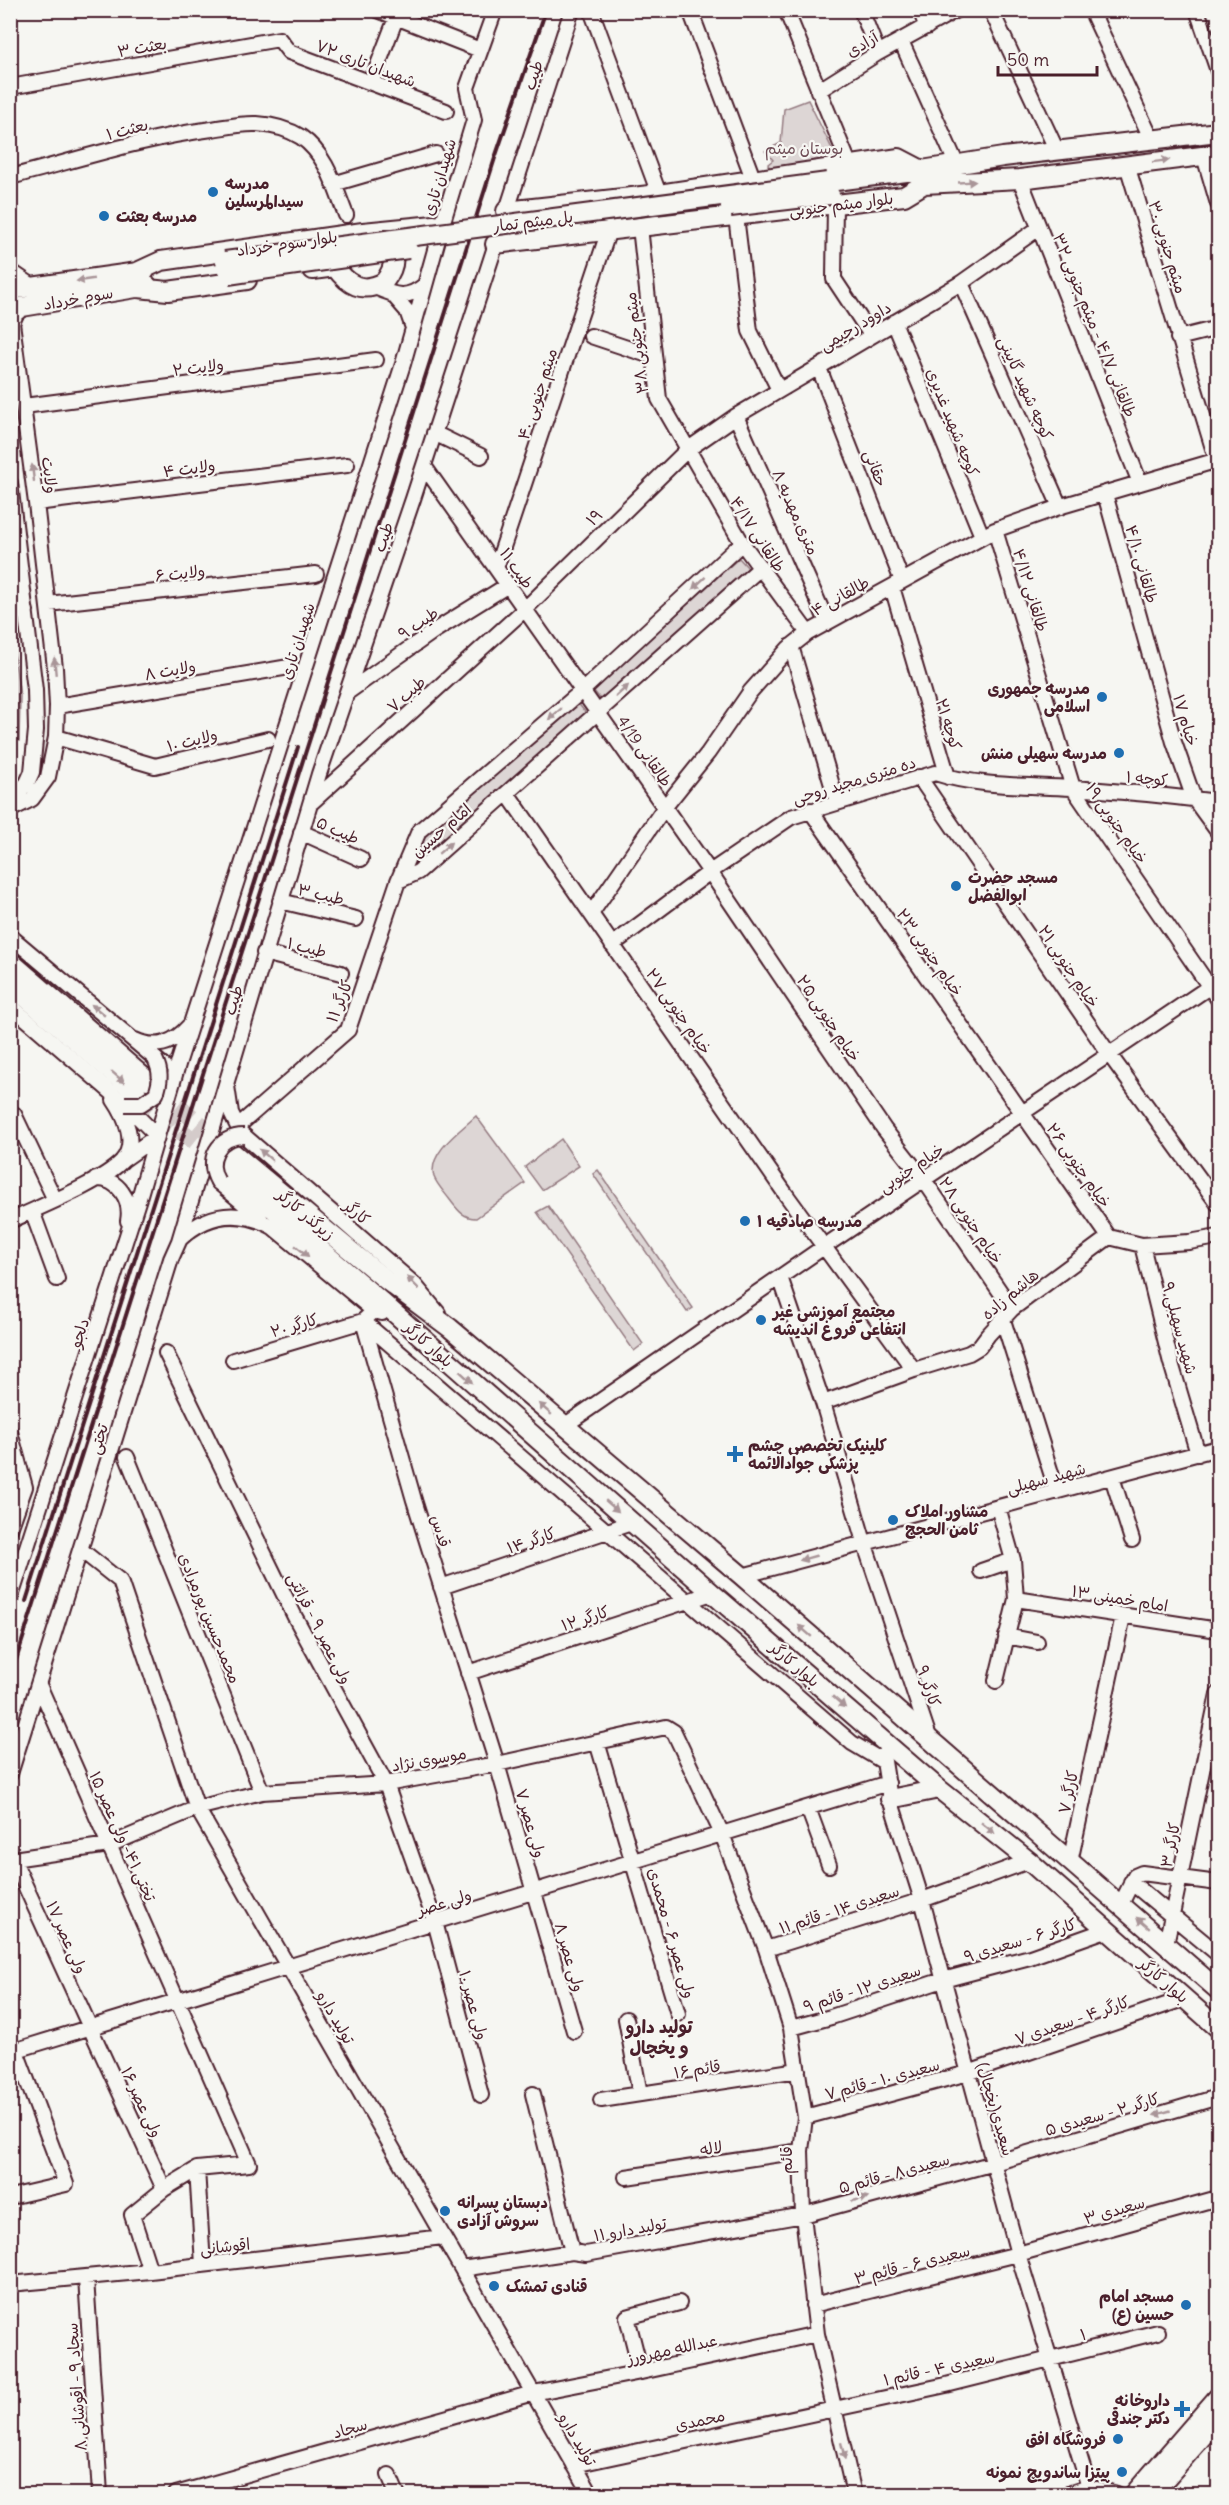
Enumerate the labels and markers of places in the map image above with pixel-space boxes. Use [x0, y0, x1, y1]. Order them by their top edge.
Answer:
place label: مدرسه سیدالمرسلین [225, 173, 304, 211]
marker: مدرسه سیدالمرسلین [206, 185, 220, 199]
place label: مدرسه بعثت [116, 206, 197, 226]
marker: مدرسه بعثت [97, 209, 111, 223]
place label: مدرسه جمهوری اسلامی [988, 678, 1090, 717]
marker: مدرسه جمهوری اسلامی [1095, 690, 1109, 704]
place label: مدرسه سهیلی منش [981, 743, 1107, 764]
marker: مدرسه سهیلی منش [1112, 746, 1126, 760]
place label: مسجد حضرت ابوالفضل [968, 867, 1058, 906]
marker: مسجد حضرت ابوالفضل [949, 879, 963, 893]
place label: مدرسه صادقیه ۱ [757, 1211, 862, 1231]
marker: مدرسه صادقیه ۱ [738, 1214, 752, 1228]
place label: مجتمع آموزشی غیر انتفاعی فروغ اندیشه [771, 1301, 906, 1341]
marker: مجتمع آموزشی غیر انتفاعی فروغ اندیشه [754, 1313, 768, 1327]
place label: کلینیک تخصصی چشم پزشکی جوادالائمه [748, 1435, 887, 1474]
marker: کلینیک تخصصی چشم پزشکی جوادالائمه [726, 1445, 744, 1463]
place label: مشاور املاک ثامن الحجج [905, 1501, 988, 1539]
marker: مشاور املاک ثامن الحجج [886, 1513, 900, 1527]
place label: دبستان پسرانه سروش آزادی [457, 2192, 548, 2232]
marker: دبستان پسرانه سروش آزادی [438, 2204, 452, 2218]
place label: قنادی تمشک [506, 2276, 588, 2296]
marker: قنادی تمشک [487, 2279, 501, 2293]
place label: مسجد امام حسین (ع) [1099, 2286, 1174, 2326]
marker: مسجد امام حسین (ع) [1179, 2298, 1193, 2312]
place label: داروخانه دکتر جندقی [1107, 2390, 1170, 2428]
marker: داروخانه دکتر جندقی [1175, 2402, 1189, 2416]
place label: فروشگاه افق [1025, 2429, 1106, 2450]
marker: فروشگاه افق [1111, 2432, 1125, 2446]
place label: پیتزا ساندویچ نمونه [986, 2462, 1110, 2483]
marker: پیتزا ساندویچ نمونه [1115, 2465, 1129, 2479]

